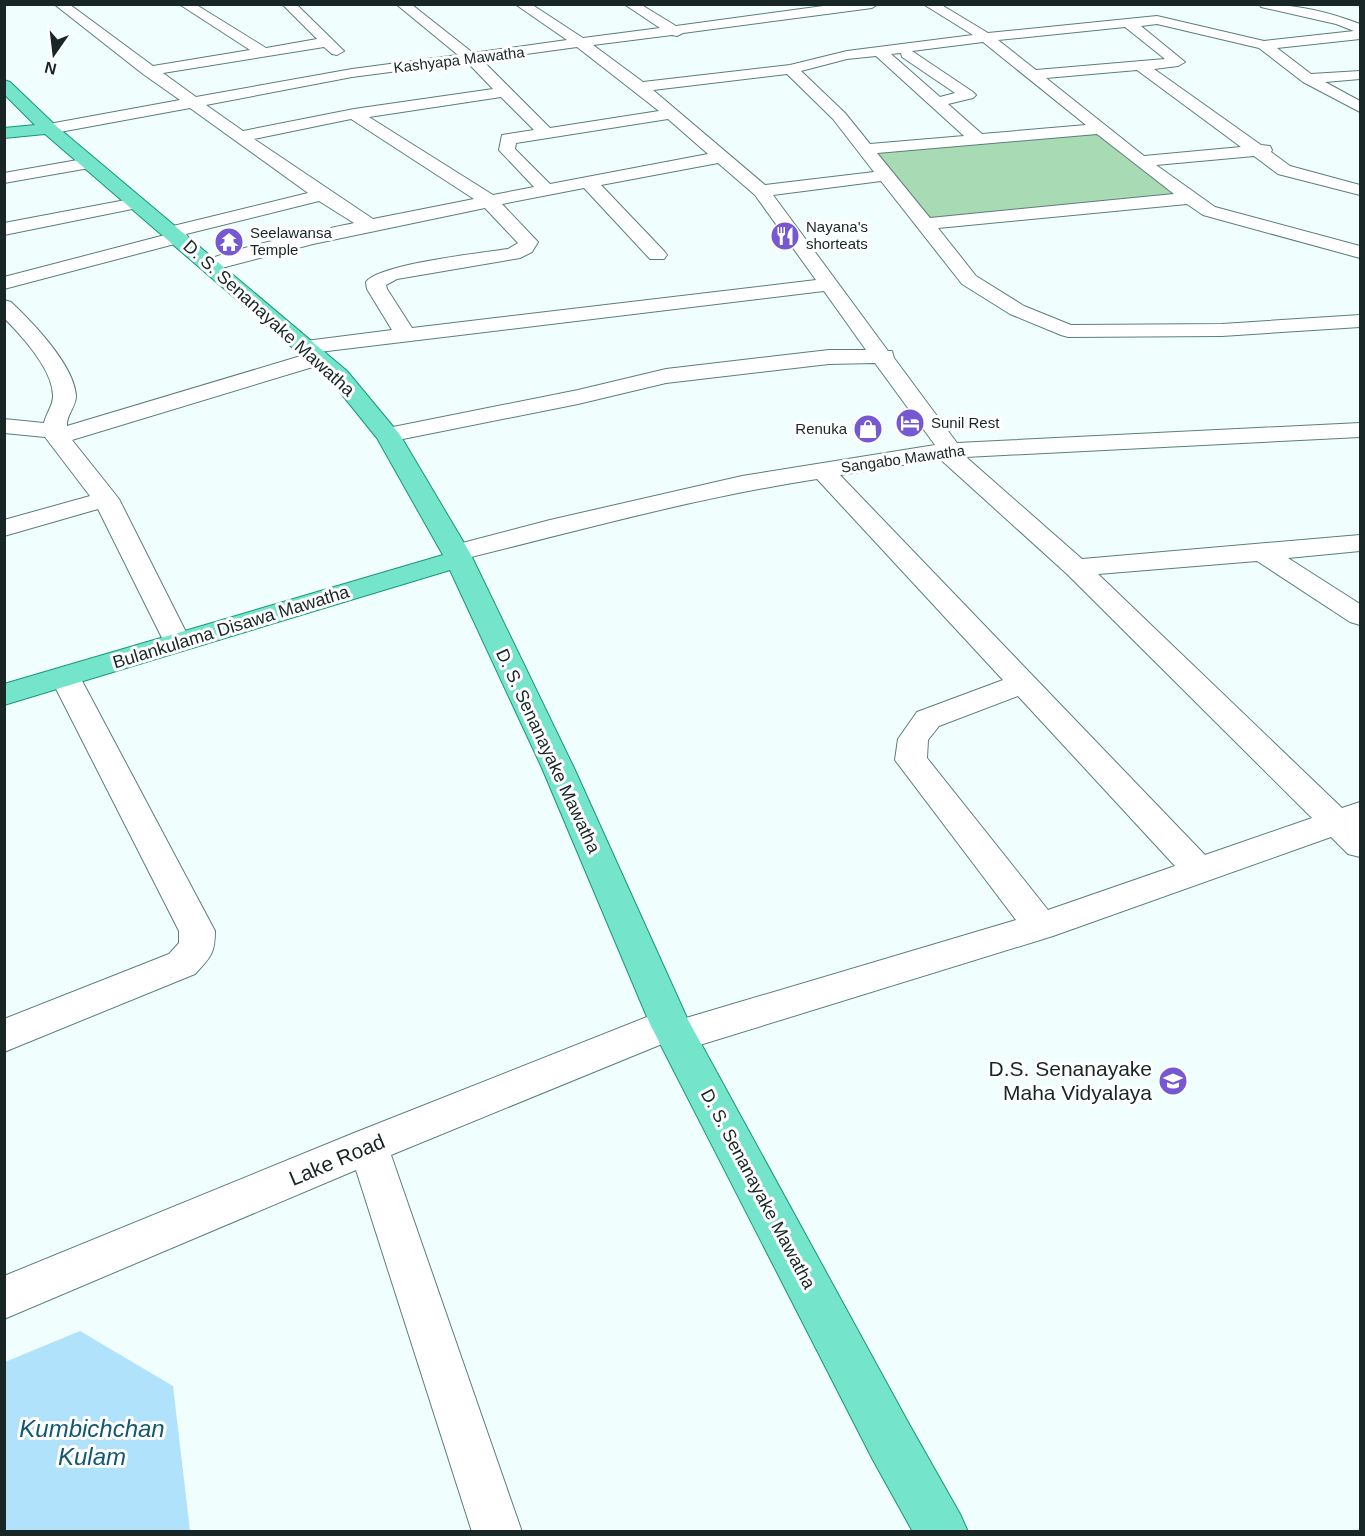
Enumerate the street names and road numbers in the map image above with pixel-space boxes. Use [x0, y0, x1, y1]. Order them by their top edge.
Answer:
street label: Kashyapa Mawatha [393, 43, 526, 76]
street label: D. S. Senanayake Mawatha [179, 236, 359, 401]
street label: Sangabo Mawatha [840, 441, 967, 476]
street label: Bulankulama Disawa Mawatha [110, 581, 353, 673]
street label: D. S. Senanayake Mawatha [492, 646, 605, 857]
street label: D. S. Senanayake Mawatha [697, 1086, 820, 1293]
street label: Lake Road [286, 1129, 388, 1190]

